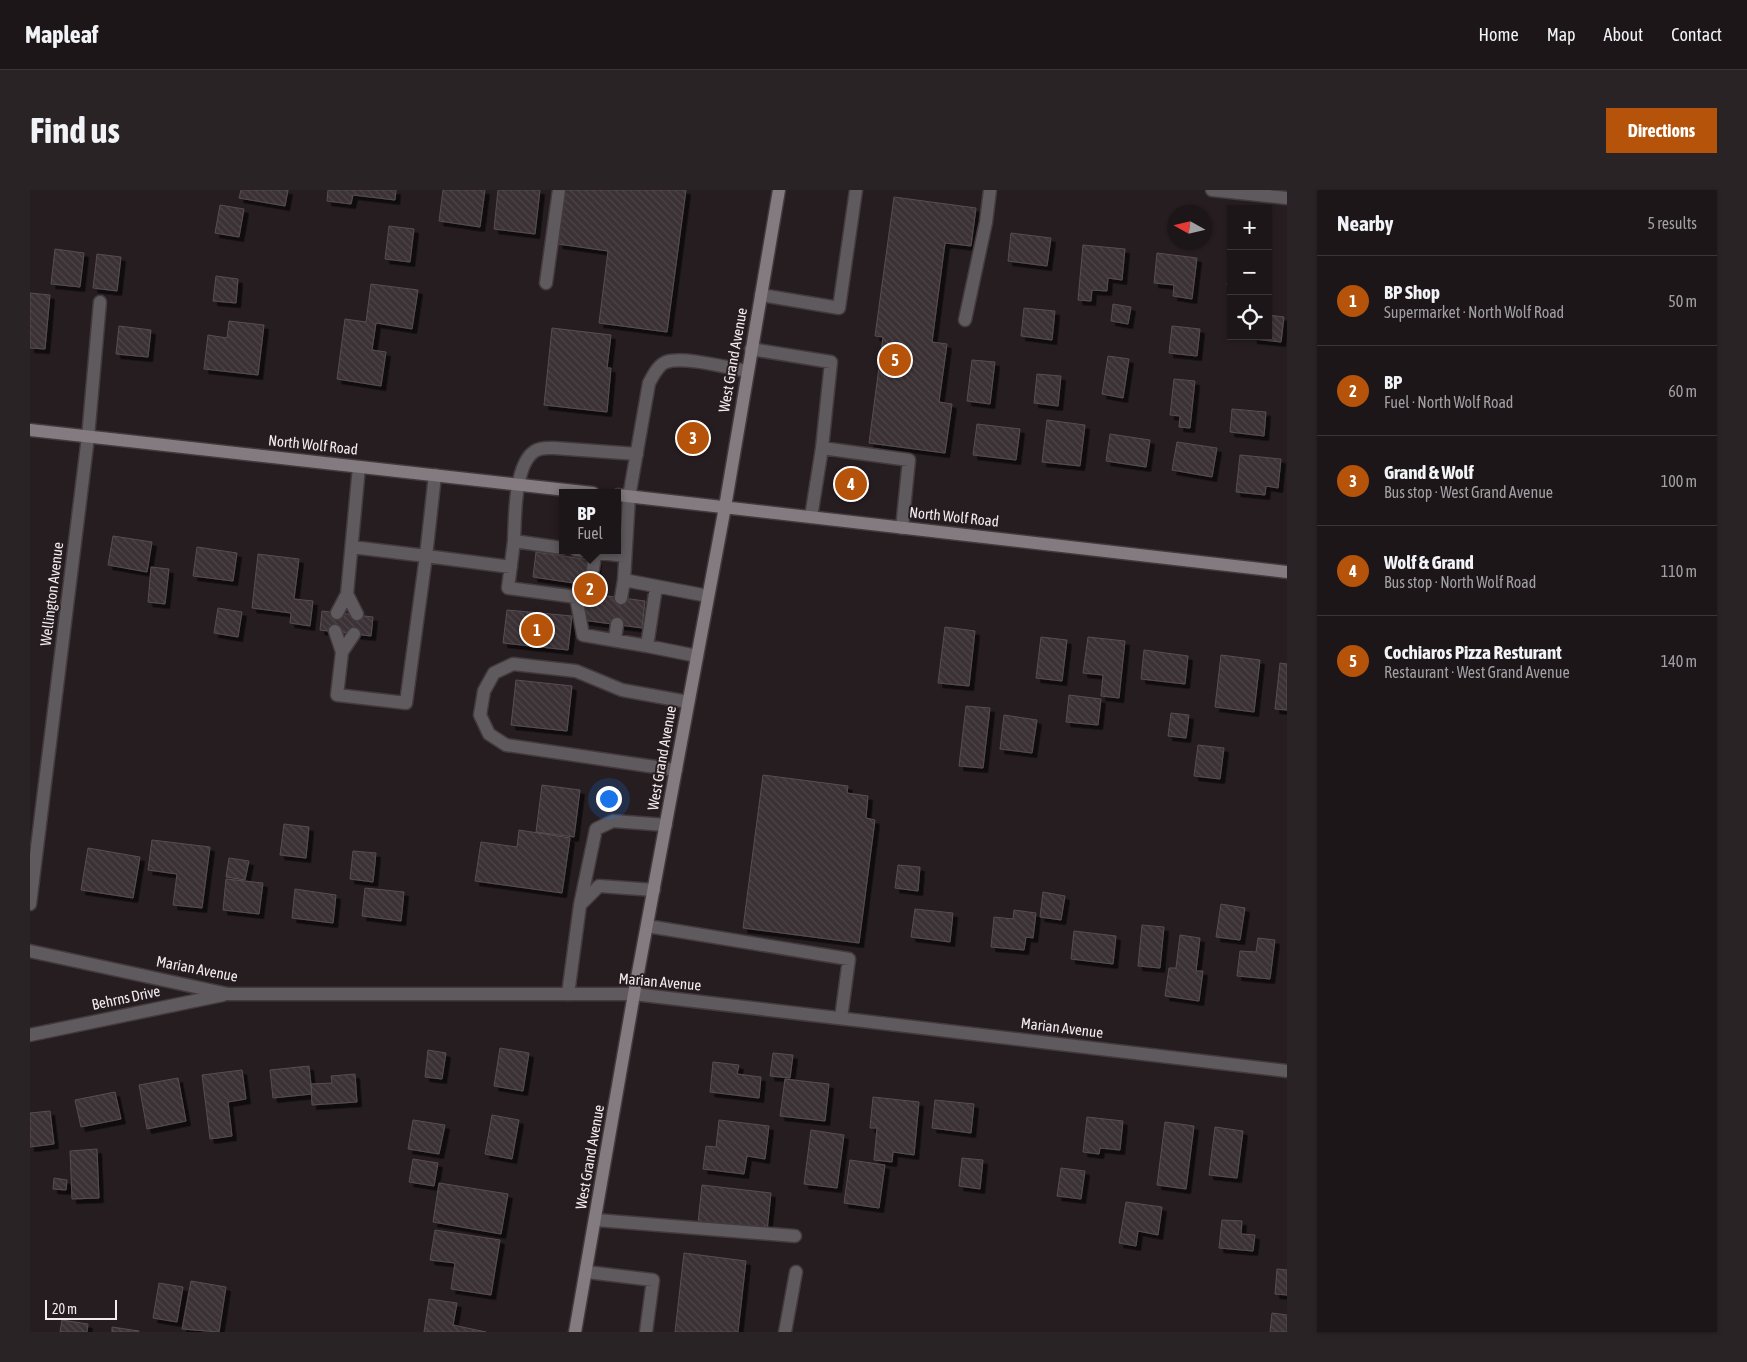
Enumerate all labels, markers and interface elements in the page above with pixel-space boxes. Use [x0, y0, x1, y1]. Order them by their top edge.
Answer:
text: Mapleaf [25, 21, 98, 48]
text: Home [1479, 24, 1519, 45]
text: Map [1547, 24, 1576, 45]
text: About [1604, 24, 1643, 45]
text: Contact [1671, 24, 1722, 45]
button: Directions [1606, 108, 1717, 153]
text: Find us [30, 110, 120, 150]
north arrow [1167, 205, 1212, 250]
map controls [1227, 205, 1272, 340]
button: + [1227, 205, 1272, 250]
text: Nearby [1337, 211, 1393, 235]
text: 5 results [1647, 214, 1697, 232]
button: − [1227, 250, 1272, 295]
text: BP Shop [1384, 281, 1440, 303]
text: 1 [1349, 292, 1357, 310]
text: 50 m [1668, 292, 1697, 310]
button: locate [1227, 295, 1272, 340]
text: Supermarket · North Wolf Road [1384, 303, 1564, 321]
street label: West Grand Avenue [715, 306, 750, 414]
pin: 5 [879, 341, 911, 379]
text: BP [1384, 371, 1402, 393]
text: 2 [1349, 382, 1357, 400]
text: 60 m [1668, 382, 1697, 400]
text: Fuel · North Wolf Road [1384, 393, 1513, 411]
pin: 3 [677, 419, 709, 457]
street label: North Wolf Road [267, 431, 359, 458]
text: Grand & Wolf [1384, 461, 1474, 483]
pin: 4 [835, 465, 867, 503]
text: 3 [1349, 472, 1357, 490]
text: 100 m [1661, 472, 1697, 490]
text: Bus stop · West Grand Avenue [1384, 483, 1553, 501]
popup [559, 489, 621, 554]
text: BP [577, 502, 596, 524]
street label: North Wolf Road [908, 503, 1000, 530]
text: Fuel [577, 524, 603, 542]
street label: Wellington Avenue [37, 541, 66, 647]
text: Wolf & Grand [1384, 551, 1474, 573]
text: 4 [1349, 562, 1357, 580]
text: 110 m [1661, 562, 1697, 580]
pin: 2 [574, 570, 606, 608]
text: Bus stop · North Wolf Road [1384, 573, 1536, 591]
pin: 1 [521, 611, 553, 649]
text: Cochiaros Pizza Resturant [1384, 641, 1562, 663]
text: 5 [1349, 652, 1357, 670]
text: 140 m [1661, 652, 1697, 670]
text: Restaurant · West Grand Avenue [1384, 663, 1570, 681]
street label: West Grand Avenue [644, 704, 679, 812]
your location [596, 786, 622, 812]
street label: Marian Avenue [155, 952, 240, 985]
street label: Marian Avenue [618, 969, 702, 994]
street label: Behrns Drive [90, 982, 162, 1013]
street label: Marian Avenue [1020, 1014, 1104, 1041]
street label: West Grand Avenue [572, 1103, 607, 1211]
scale bar [45, 1297, 118, 1320]
text: 20 m [52, 1301, 77, 1317]

